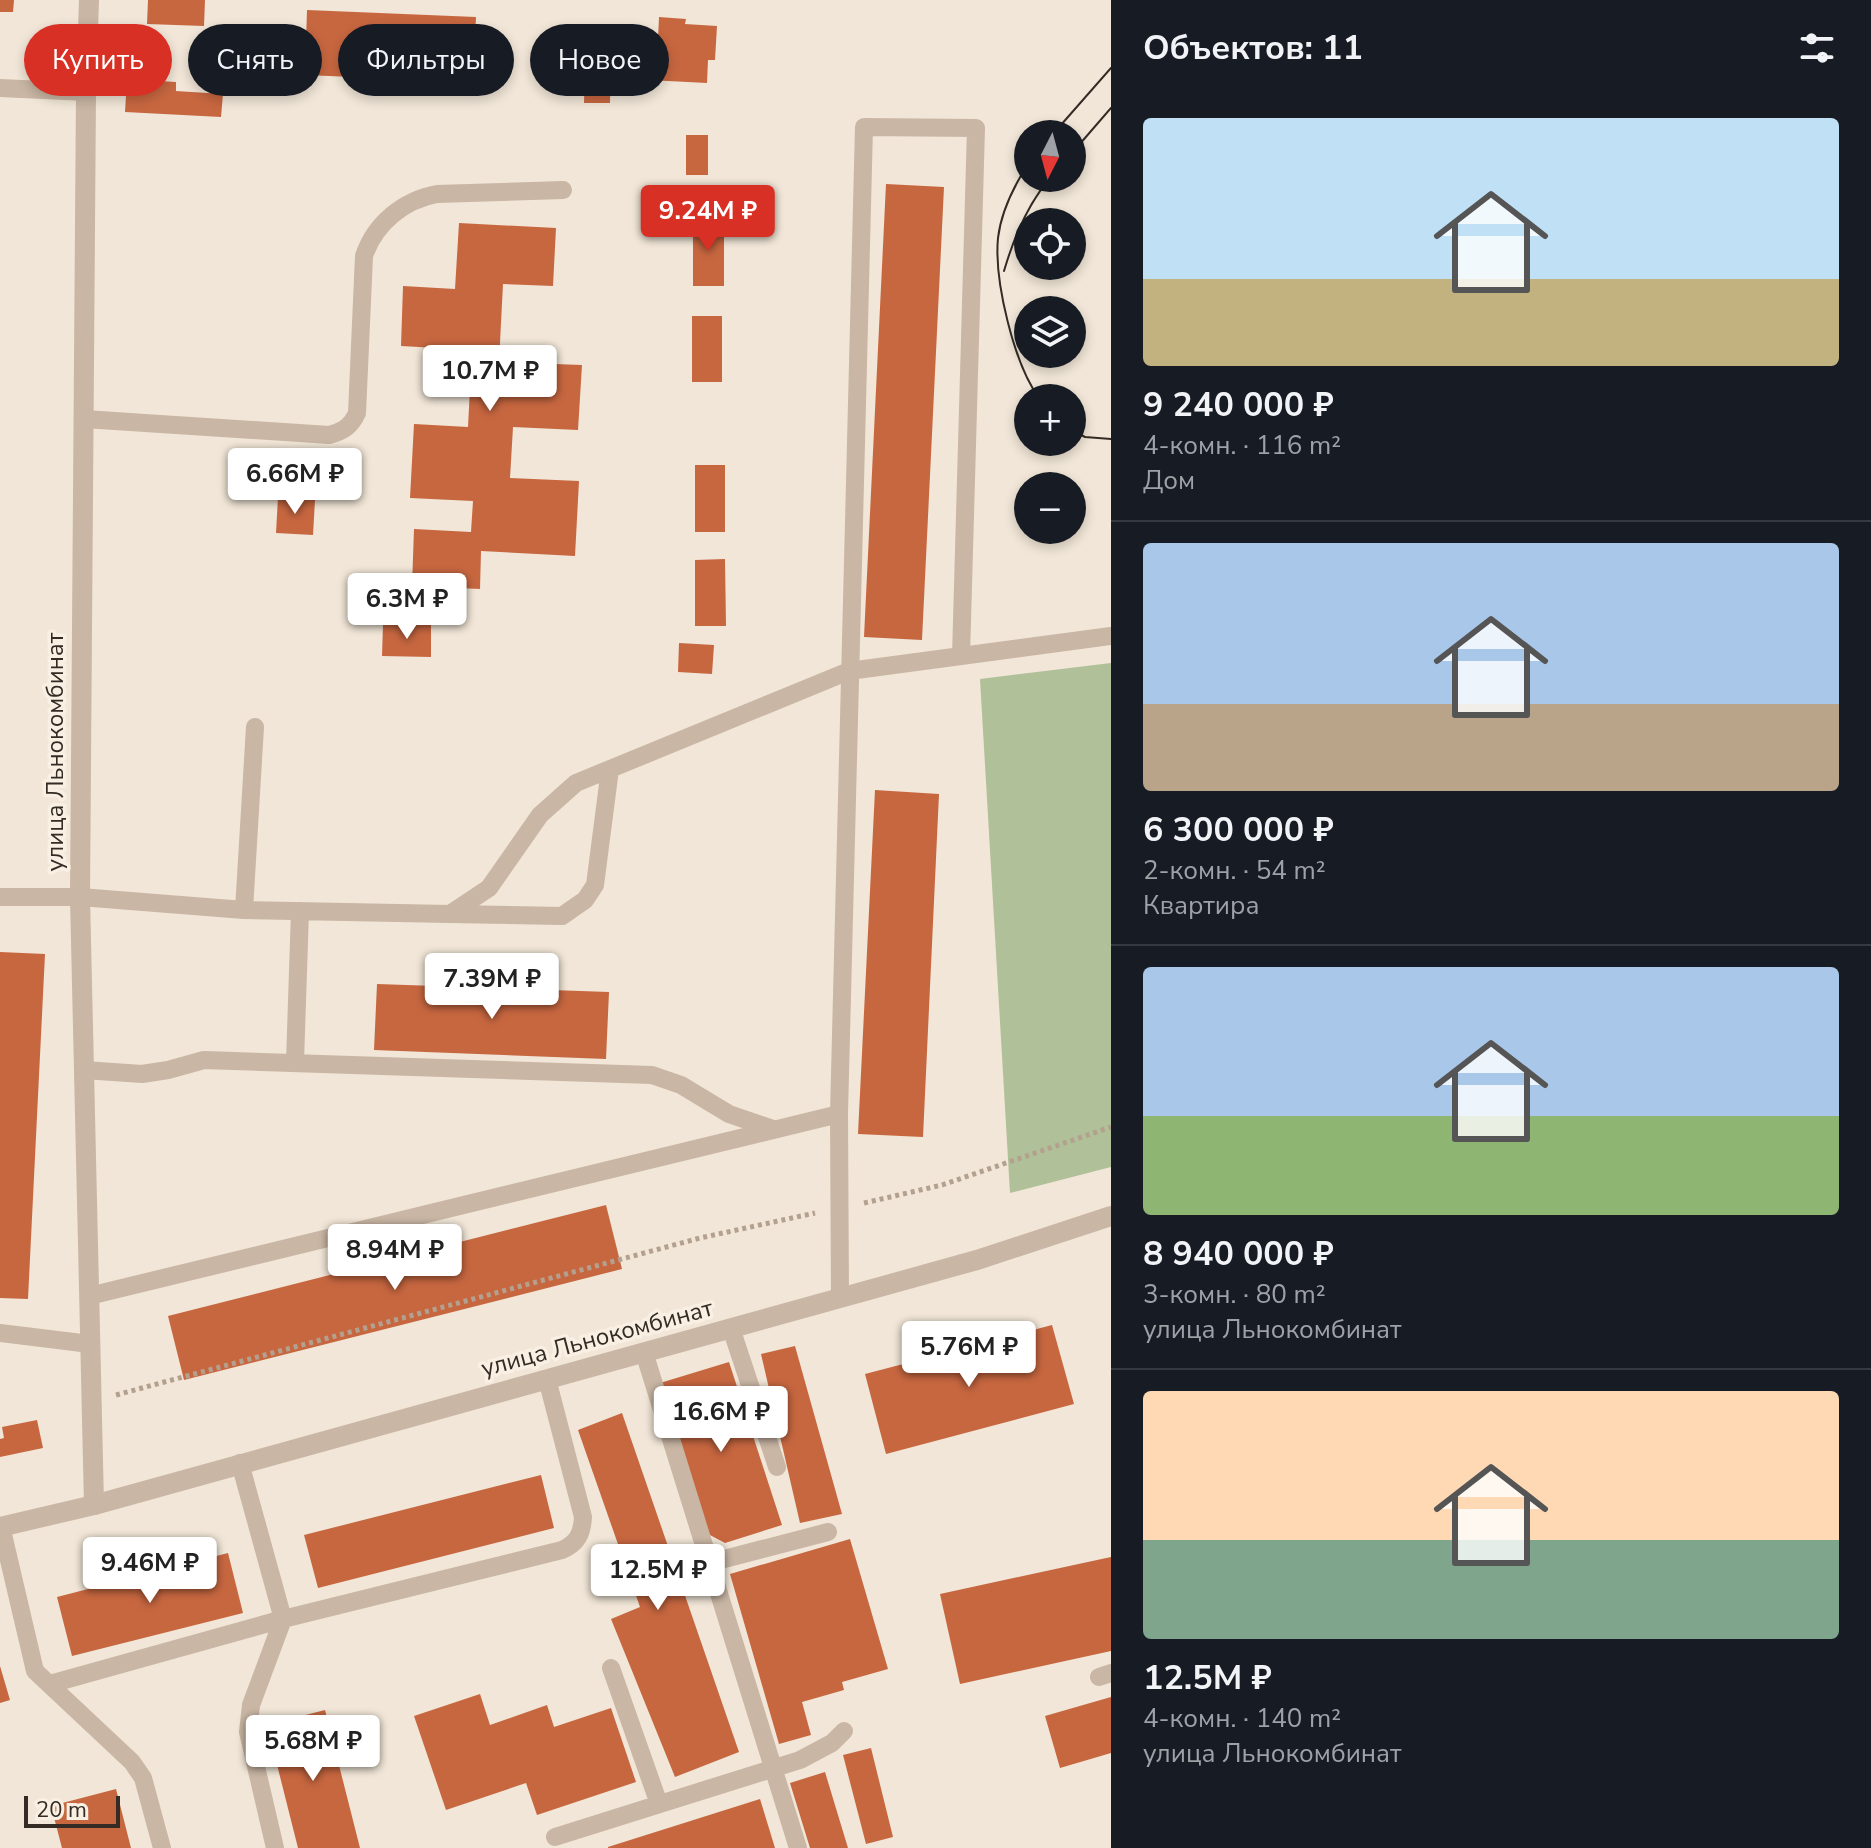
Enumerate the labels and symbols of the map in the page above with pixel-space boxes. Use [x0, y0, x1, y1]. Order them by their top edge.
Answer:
north arrow [1014, 120, 1086, 192]
pin: 9.24M ₽ [634, 185, 782, 253]
pin: 10.7M ₽ [416, 345, 564, 413]
pin: 6.66M ₽ [221, 448, 369, 516]
pin: 6.3M ₽ [342, 573, 472, 641]
street label: улица Льнокомбинат [39, 632, 71, 871]
pin: 7.39M ₽ [418, 953, 566, 1021]
pin: 8.94M ₽ [321, 1224, 469, 1292]
street label: улица Льнокомбинат [478, 1292, 717, 1384]
pin: 5.76M ₽ [895, 1321, 1043, 1389]
pin: 16.6M ₽ [647, 1386, 795, 1454]
pin: 9.46M ₽ [76, 1537, 224, 1605]
pin: 12.5M ₽ [584, 1544, 732, 1612]
pin: 5.68M ₽ [239, 1715, 387, 1783]
scale bar [24, 1792, 120, 1828]

